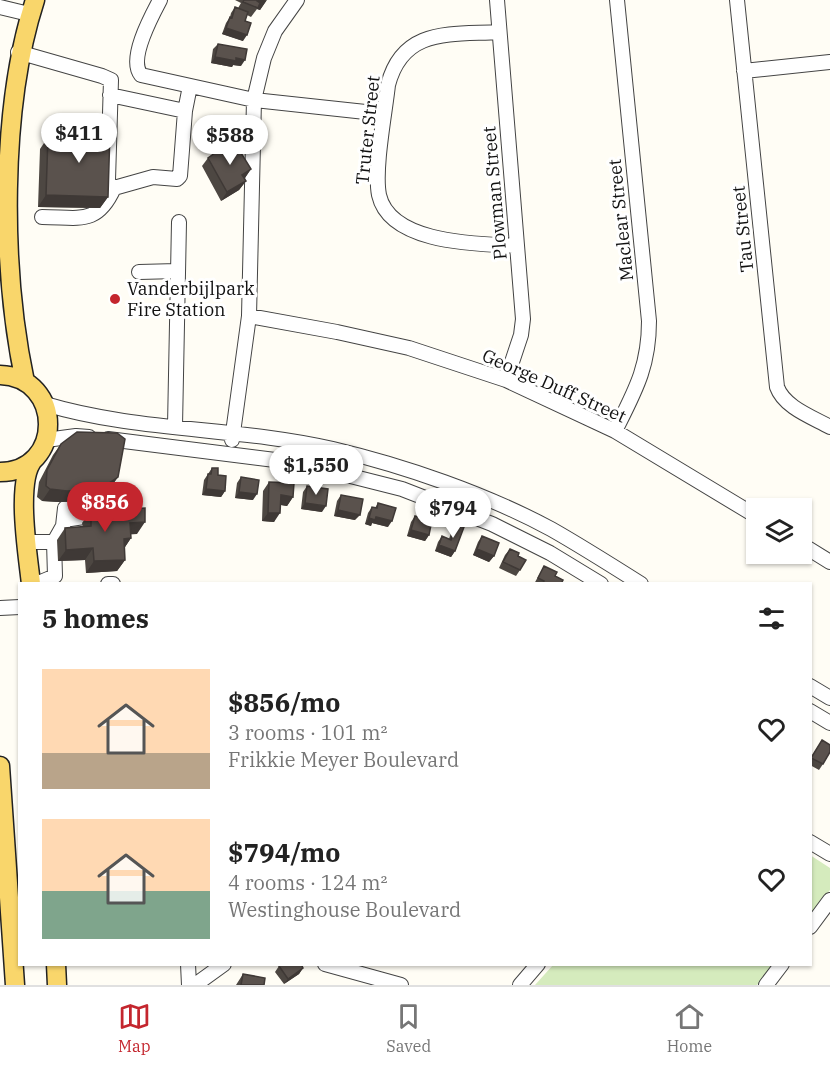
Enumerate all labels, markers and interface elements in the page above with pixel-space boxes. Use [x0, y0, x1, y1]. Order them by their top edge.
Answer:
street label: Truter Street [350, 74, 385, 186]
pin: $411 [43, 113, 115, 164]
pin: $588 [194, 115, 266, 166]
text: $411 [55, 119, 103, 146]
text: $588 [206, 121, 254, 148]
street label: Plowman Street [477, 125, 512, 261]
street label: Maclear Street [603, 158, 638, 282]
street label: Tau Street [727, 185, 758, 273]
place label: Vanderbijlpark Fire Station [127, 277, 255, 321]
marker: Vanderbijlpark Fire Station [108, 292, 122, 306]
street label: George Duff Street [479, 343, 630, 428]
pin: $1,550 [267, 445, 365, 496]
text: $1,550 [283, 451, 349, 478]
pin: $856 [69, 482, 141, 533]
text: $856 [81, 488, 129, 515]
pin: $794 [417, 488, 489, 539]
text: $794 [429, 494, 477, 521]
map controls [746, 498, 812, 564]
button: layers [746, 498, 812, 564]
text: 5 homes [42, 601, 149, 635]
icon: filters [755, 602, 788, 635]
text: $856/mo [228, 685, 340, 719]
icon: home [90, 693, 162, 765]
icon: heart [755, 713, 788, 746]
text: 3 rooms · 101 m² [228, 719, 387, 746]
text: Frikkie Meyer Boulevard [228, 746, 459, 773]
text: $794/mo [228, 835, 340, 869]
icon: home [90, 843, 162, 915]
icon: heart [755, 863, 788, 896]
text: 4 rooms · 124 m² [228, 869, 387, 896]
text: Westinghouse Boulevard [228, 896, 461, 923]
tab: Map [118, 1000, 151, 1056]
tab: Saved [386, 1000, 431, 1056]
tab: Home [667, 1000, 712, 1056]

